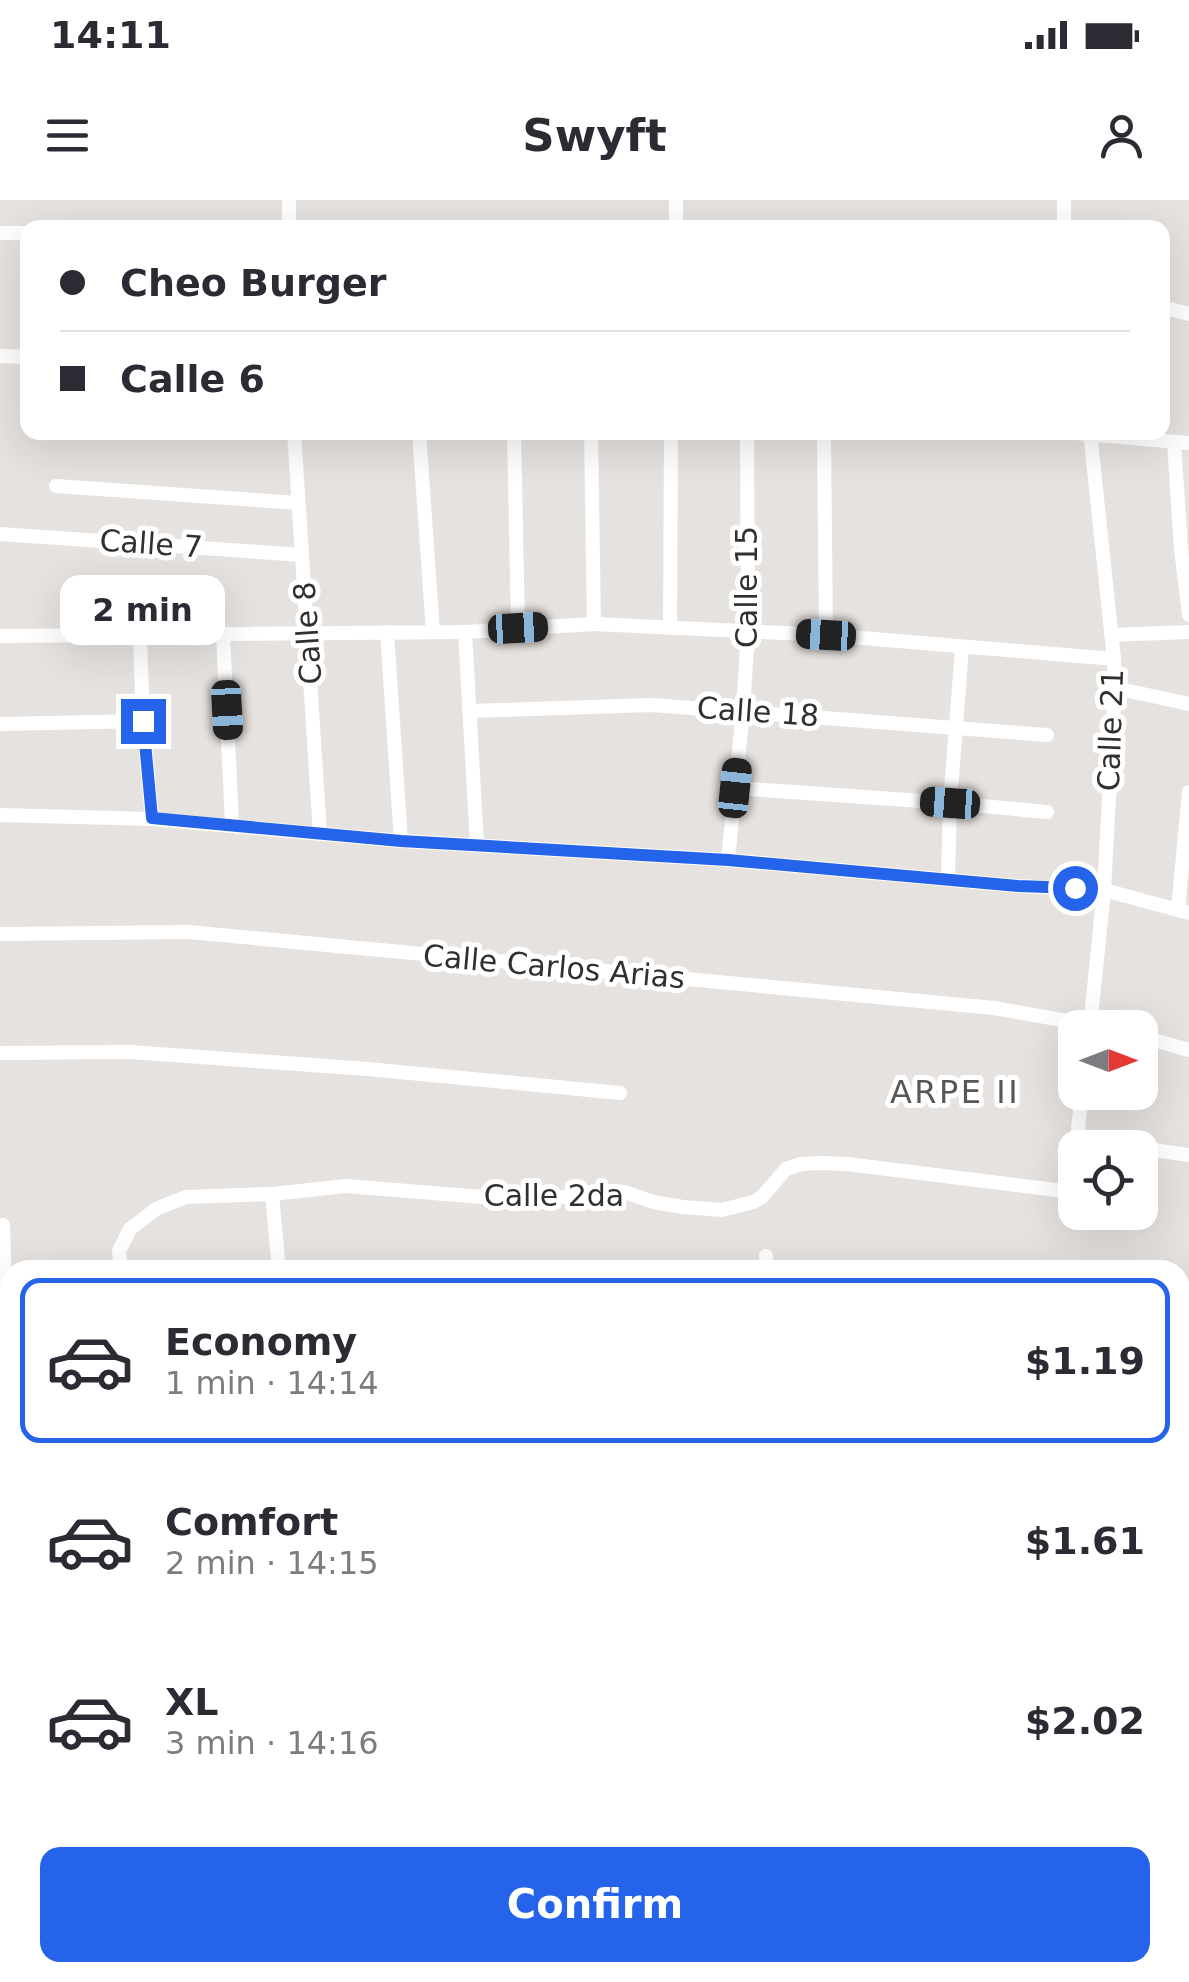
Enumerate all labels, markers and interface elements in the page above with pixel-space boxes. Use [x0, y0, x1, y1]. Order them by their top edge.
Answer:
text: 14:11 [50, 13, 171, 57]
icon: menu [40, 108, 95, 163]
icon: person [1094, 108, 1149, 163]
text: Swyft [522, 109, 667, 162]
text: Cheo Burger [120, 261, 387, 305]
text: Calle 6 [120, 357, 265, 401]
street label: Calle 7 [98, 522, 204, 565]
street label: Calle 15 [729, 526, 764, 648]
callout: 2 min [61, 576, 226, 646]
street label: Calle 8 [286, 580, 329, 686]
text: 2 min [92, 591, 193, 629]
car [487, 611, 549, 645]
car [795, 618, 857, 652]
street label: Calle 21 [1091, 668, 1130, 792]
car [210, 679, 244, 741]
street label: Calle 18 [696, 690, 820, 733]
route end [121, 699, 166, 744]
car [717, 757, 753, 819]
car [919, 786, 981, 820]
route start [1053, 866, 1098, 911]
street label: Calle Carlos Arias [422, 938, 686, 995]
north arrow [1058, 1010, 1158, 1110]
map controls [1058, 1010, 1158, 1230]
district label: ARPE II [890, 1073, 1020, 1111]
button: locate [1058, 1130, 1158, 1230]
street label: Calle 2da [484, 1178, 624, 1213]
icon: car [45, 1316, 135, 1406]
text: Economy [165, 1320, 357, 1364]
text: $1.19 [1025, 1339, 1145, 1383]
text: 1 min · 14:14 [165, 1364, 379, 1402]
icon: car [45, 1496, 135, 1586]
text: Comfort [165, 1500, 338, 1544]
text: $1.61 [1025, 1519, 1145, 1563]
text: 2 min · 14:15 [165, 1544, 379, 1582]
icon: car [45, 1676, 135, 1766]
text: XL [165, 1680, 219, 1724]
text: $2.02 [1025, 1699, 1145, 1743]
text: 3 min · 14:16 [165, 1724, 379, 1762]
button: Confirm [40, 1847, 1150, 1962]

